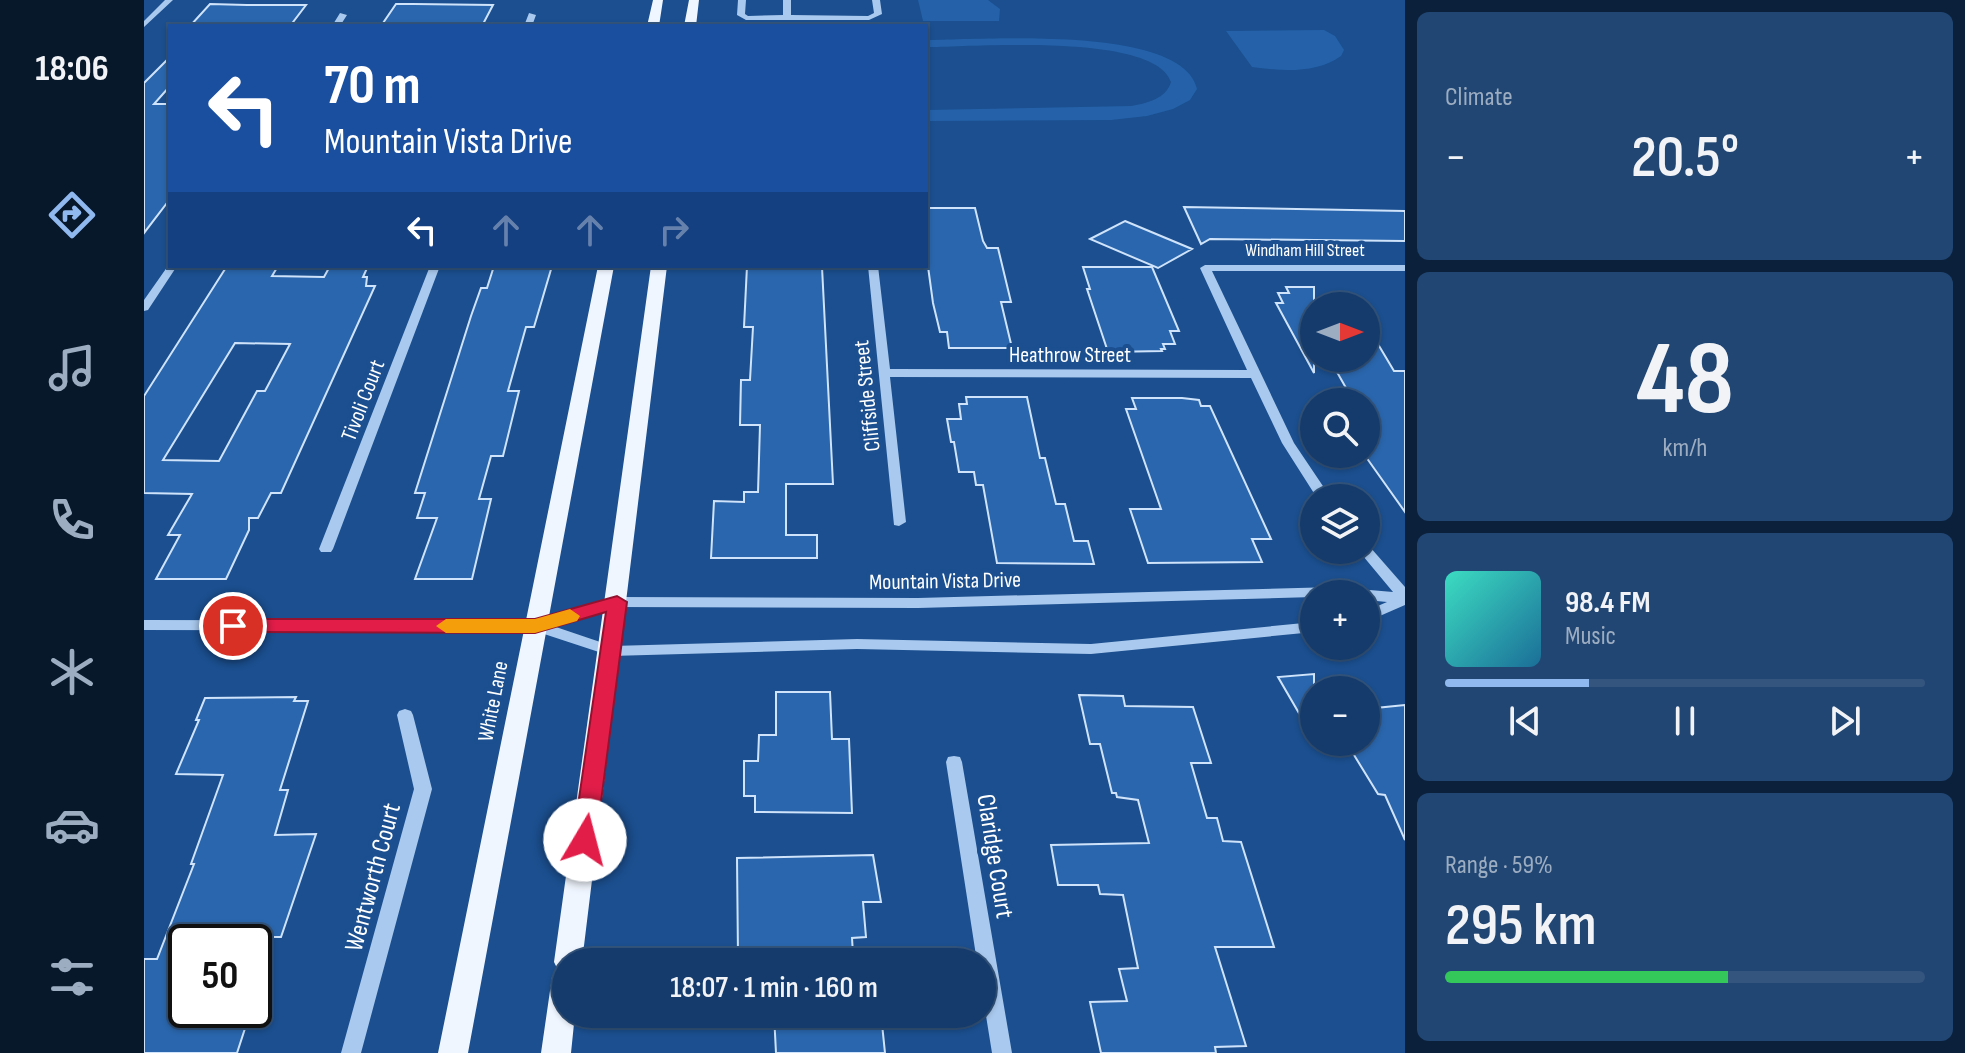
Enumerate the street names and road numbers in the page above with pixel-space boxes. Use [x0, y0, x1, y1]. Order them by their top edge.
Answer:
street label: Windham Hill Street [1245, 240, 1365, 261]
street label: Cliffside Street [848, 339, 887, 453]
street label: Heathrow Street [1009, 342, 1131, 369]
street label: Tivoli Court [336, 356, 391, 445]
street label: Mountain Vista Drive [869, 567, 1021, 596]
street label: White Lane [472, 659, 515, 744]
street label: Claridge Court [969, 792, 1020, 921]
street label: Wentworth Court [339, 800, 408, 955]

